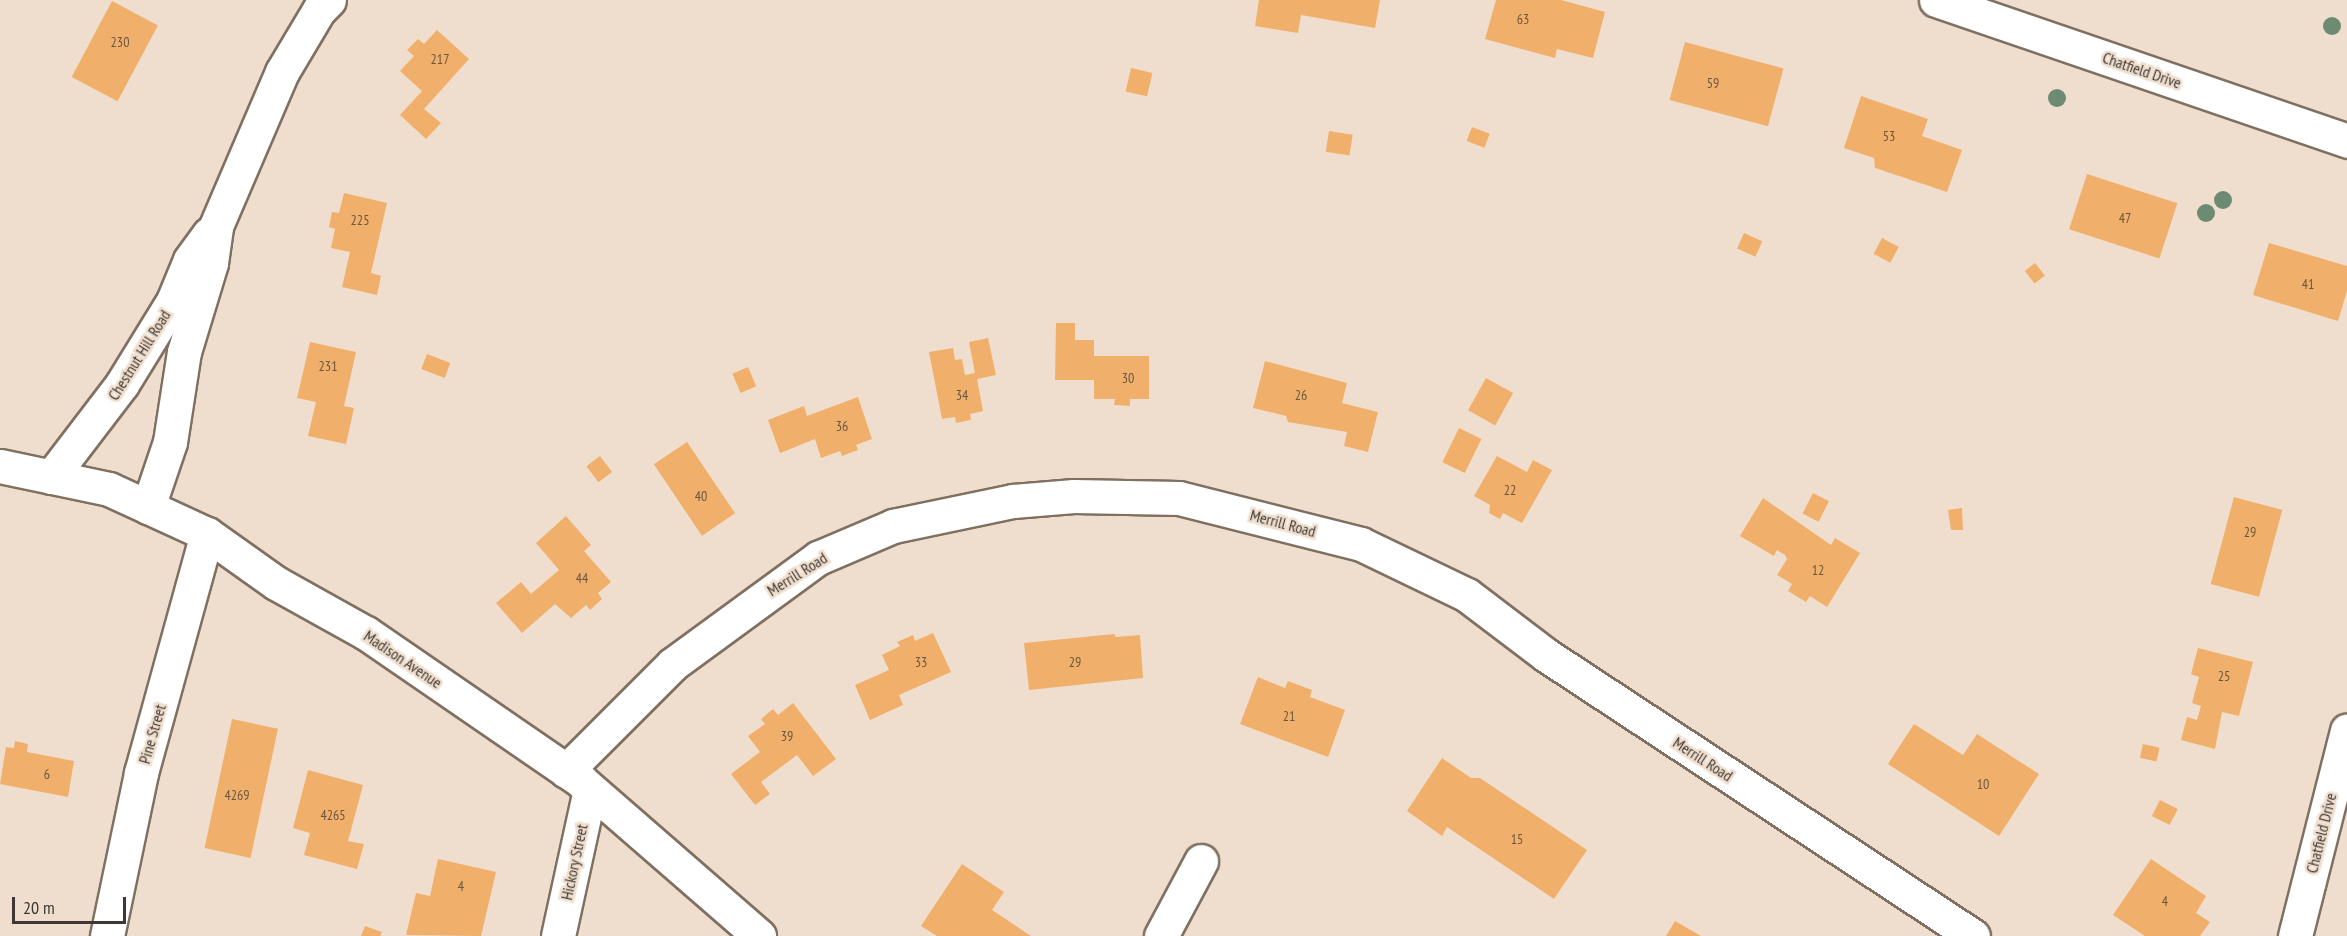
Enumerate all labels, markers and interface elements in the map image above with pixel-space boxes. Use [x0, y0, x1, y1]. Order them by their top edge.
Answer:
house number: 63 [1517, 11, 1529, 27]
house number: 230 [111, 34, 129, 50]
street label: Chatfield Drive [2100, 48, 2184, 92]
house number: 217 [431, 51, 449, 67]
house number: 59 [1707, 75, 1719, 91]
house number: 53 [1883, 128, 1895, 144]
house number: 47 [2119, 210, 2131, 226]
house number: 225 [351, 212, 369, 228]
house number: 41 [2302, 276, 2314, 292]
street label: Chestnut Hill Road [104, 306, 174, 404]
house number: 231 [319, 358, 337, 374]
house number: 30 [1122, 370, 1134, 386]
house number: 34 [956, 387, 968, 403]
house number: 26 [1295, 387, 1307, 403]
house number: 36 [836, 418, 848, 434]
house number: 22 [1504, 482, 1516, 498]
house number: 40 [695, 488, 707, 504]
street label: Merrill Road [1248, 505, 1318, 541]
house number: 29 [2244, 524, 2256, 540]
street label: Merrill Road [763, 548, 831, 600]
house number: 12 [1812, 562, 1824, 578]
house number: 44 [576, 570, 588, 586]
street label: Madison Avenue [360, 626, 446, 692]
house number: 33 [915, 654, 927, 670]
house number: 29 [1069, 654, 1081, 670]
house number: 25 [2218, 668, 2230, 684]
street label: Pine Street [134, 702, 170, 766]
house number: 21 [1283, 708, 1295, 724]
house number: 39 [781, 728, 793, 744]
street label: Merrill Road [1670, 733, 1736, 785]
house number: 6 [44, 766, 50, 782]
house number: 10 [1977, 776, 1989, 792]
house number: 4269 [224, 787, 250, 803]
street label: Chatfield Drive [2302, 791, 2340, 875]
house number: 4265 [320, 807, 346, 823]
street label: Hickory Street [557, 822, 591, 902]
house number: 15 [1511, 831, 1523, 847]
house number: 4 [458, 878, 464, 894]
scale bar [15, 885, 129, 923]
house number: 4 [2162, 893, 2168, 909]
text: 20 m [23, 896, 55, 919]

